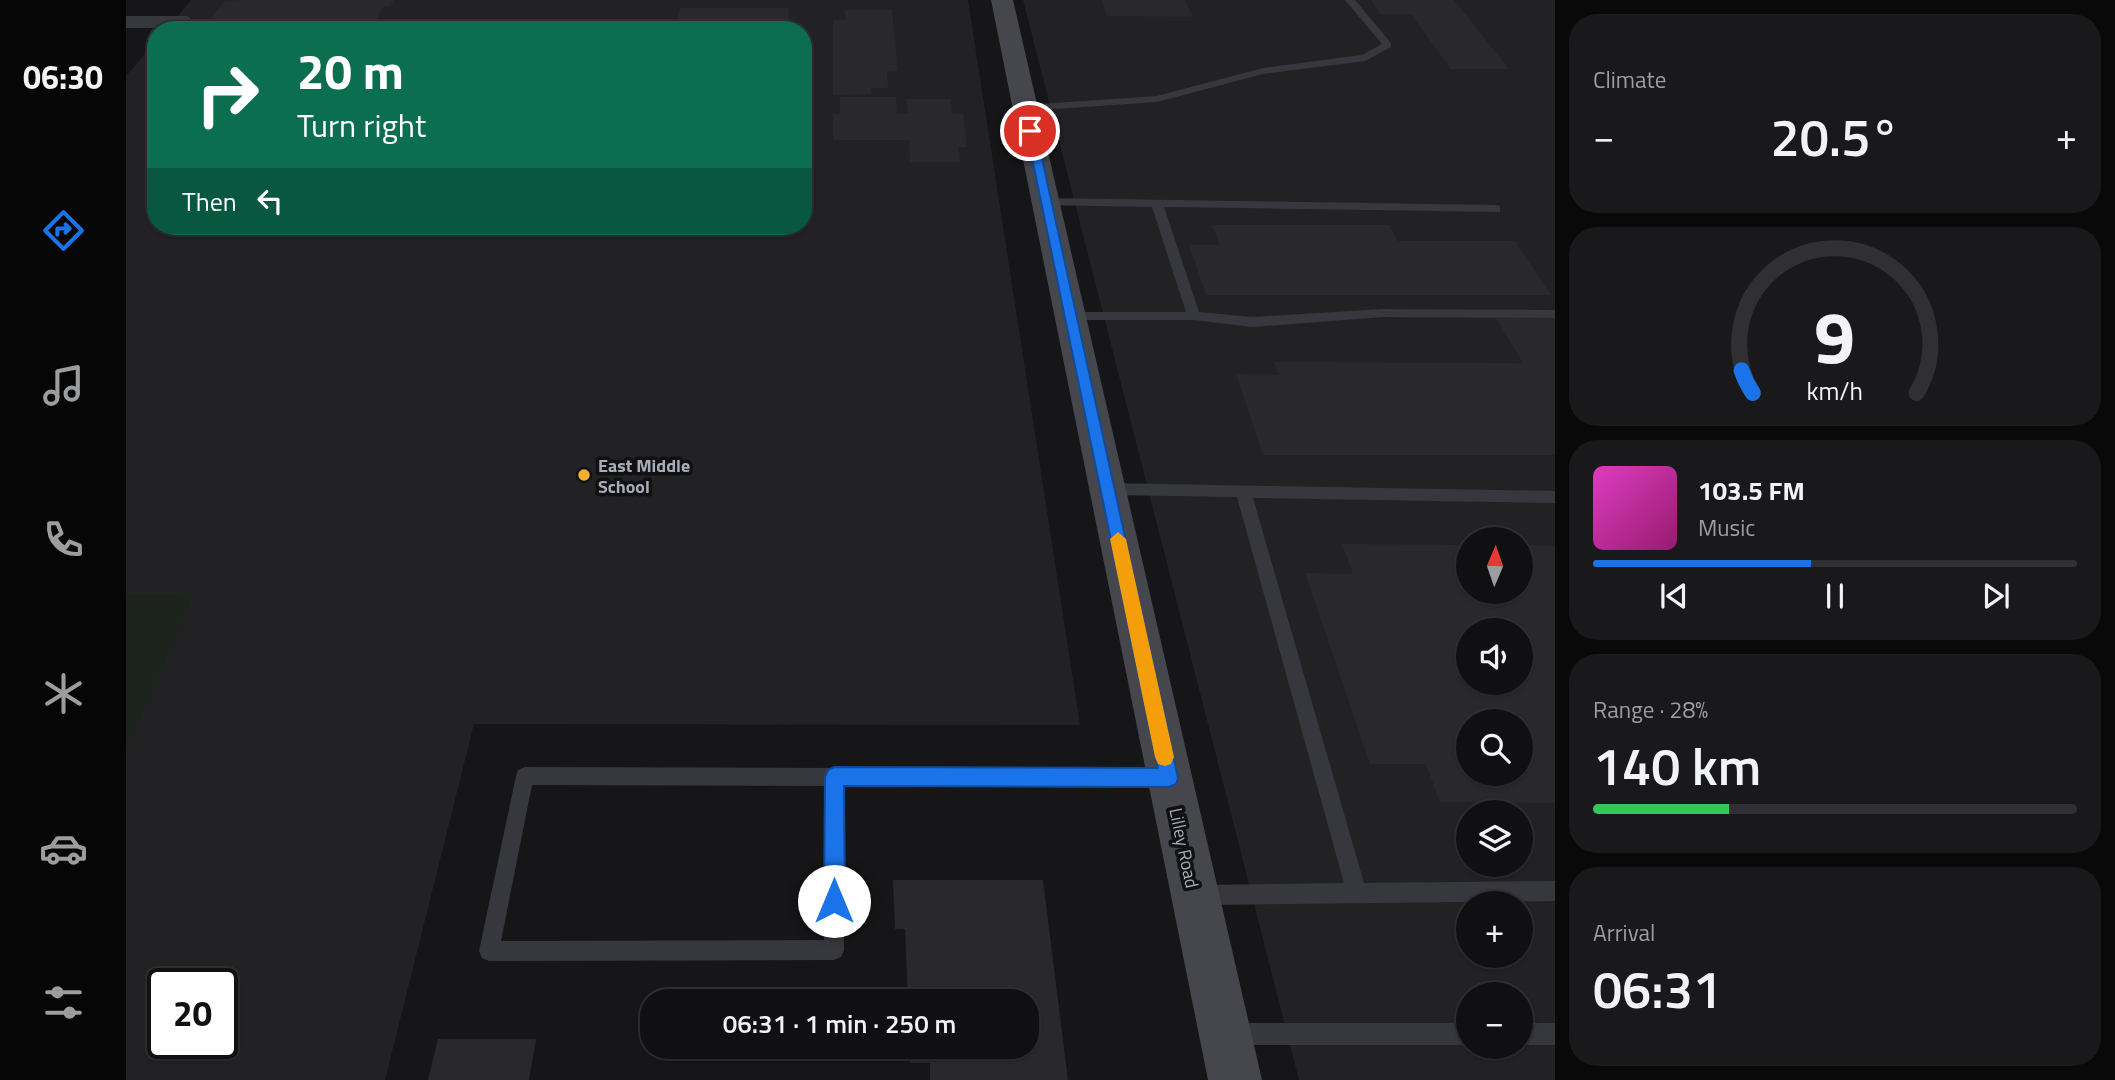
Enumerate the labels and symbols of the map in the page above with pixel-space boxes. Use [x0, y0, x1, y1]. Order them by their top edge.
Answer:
pin [1000, 101, 1060, 161]
place label: East Middle School [598, 452, 690, 500]
marker: East Middle School [576, 467, 592, 483]
north arrow [1456, 527, 1533, 604]
street label: Lilley Road [1162, 805, 1206, 891]
position arrow [797, 864, 871, 938]
speed limit sign: 20 [147, 968, 238, 1059]

